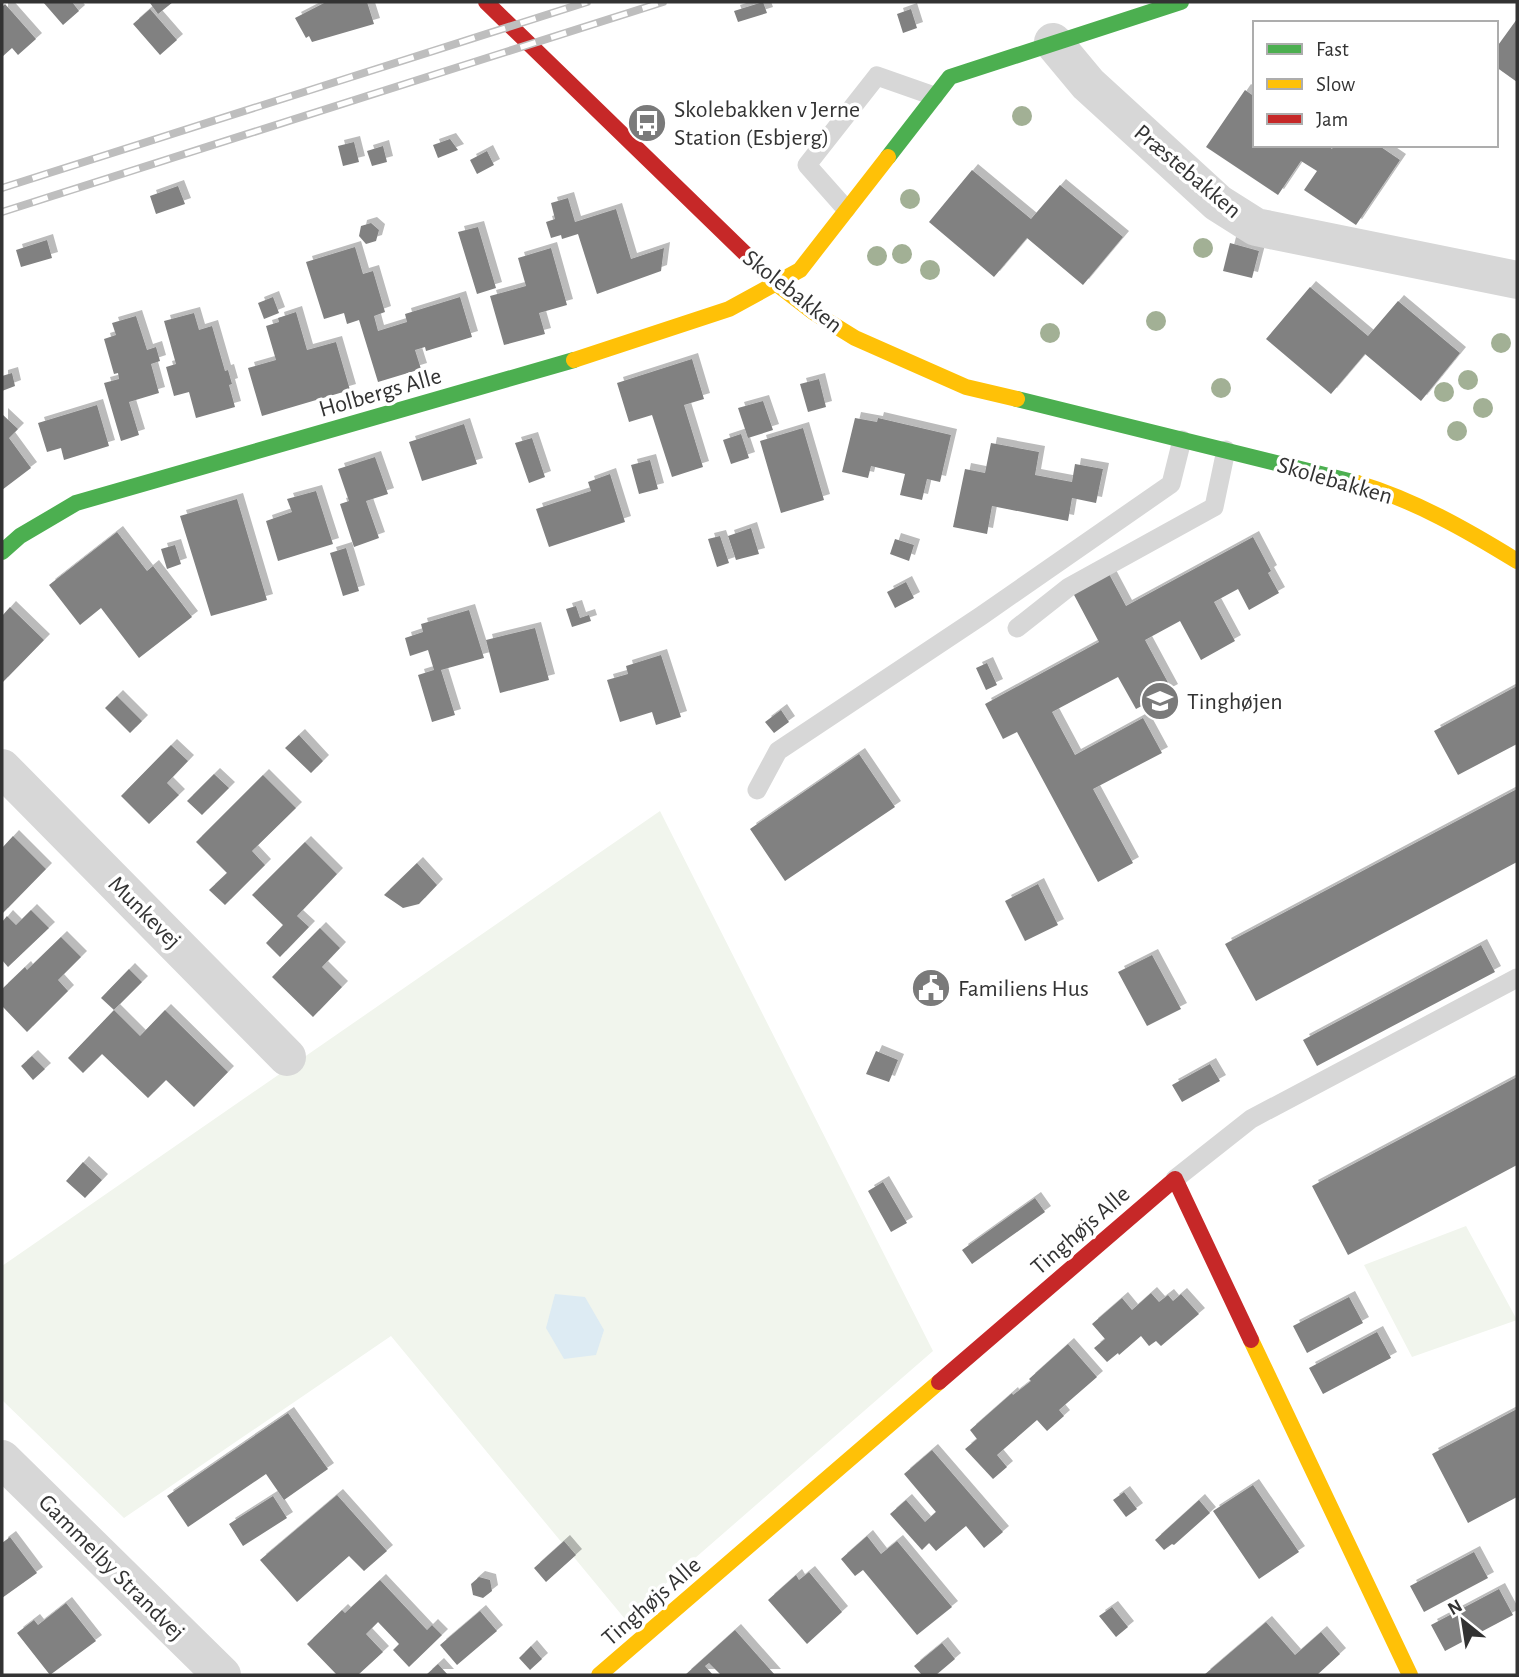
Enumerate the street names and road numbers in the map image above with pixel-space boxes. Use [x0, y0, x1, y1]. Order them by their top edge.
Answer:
street label: Præstebakken [1129, 120, 1245, 223]
street label: Skolebakken [738, 246, 847, 338]
street label: Holbergs Alle [316, 364, 444, 422]
street label: Skolebakken [1274, 453, 1395, 509]
street label: Munkevej [103, 872, 185, 954]
street label: Tinghøjs Alle [1027, 1182, 1135, 1280]
street label: Gammelby Strandvej [34, 1490, 189, 1645]
street label: Tinghøjs Alle [598, 1553, 706, 1651]

